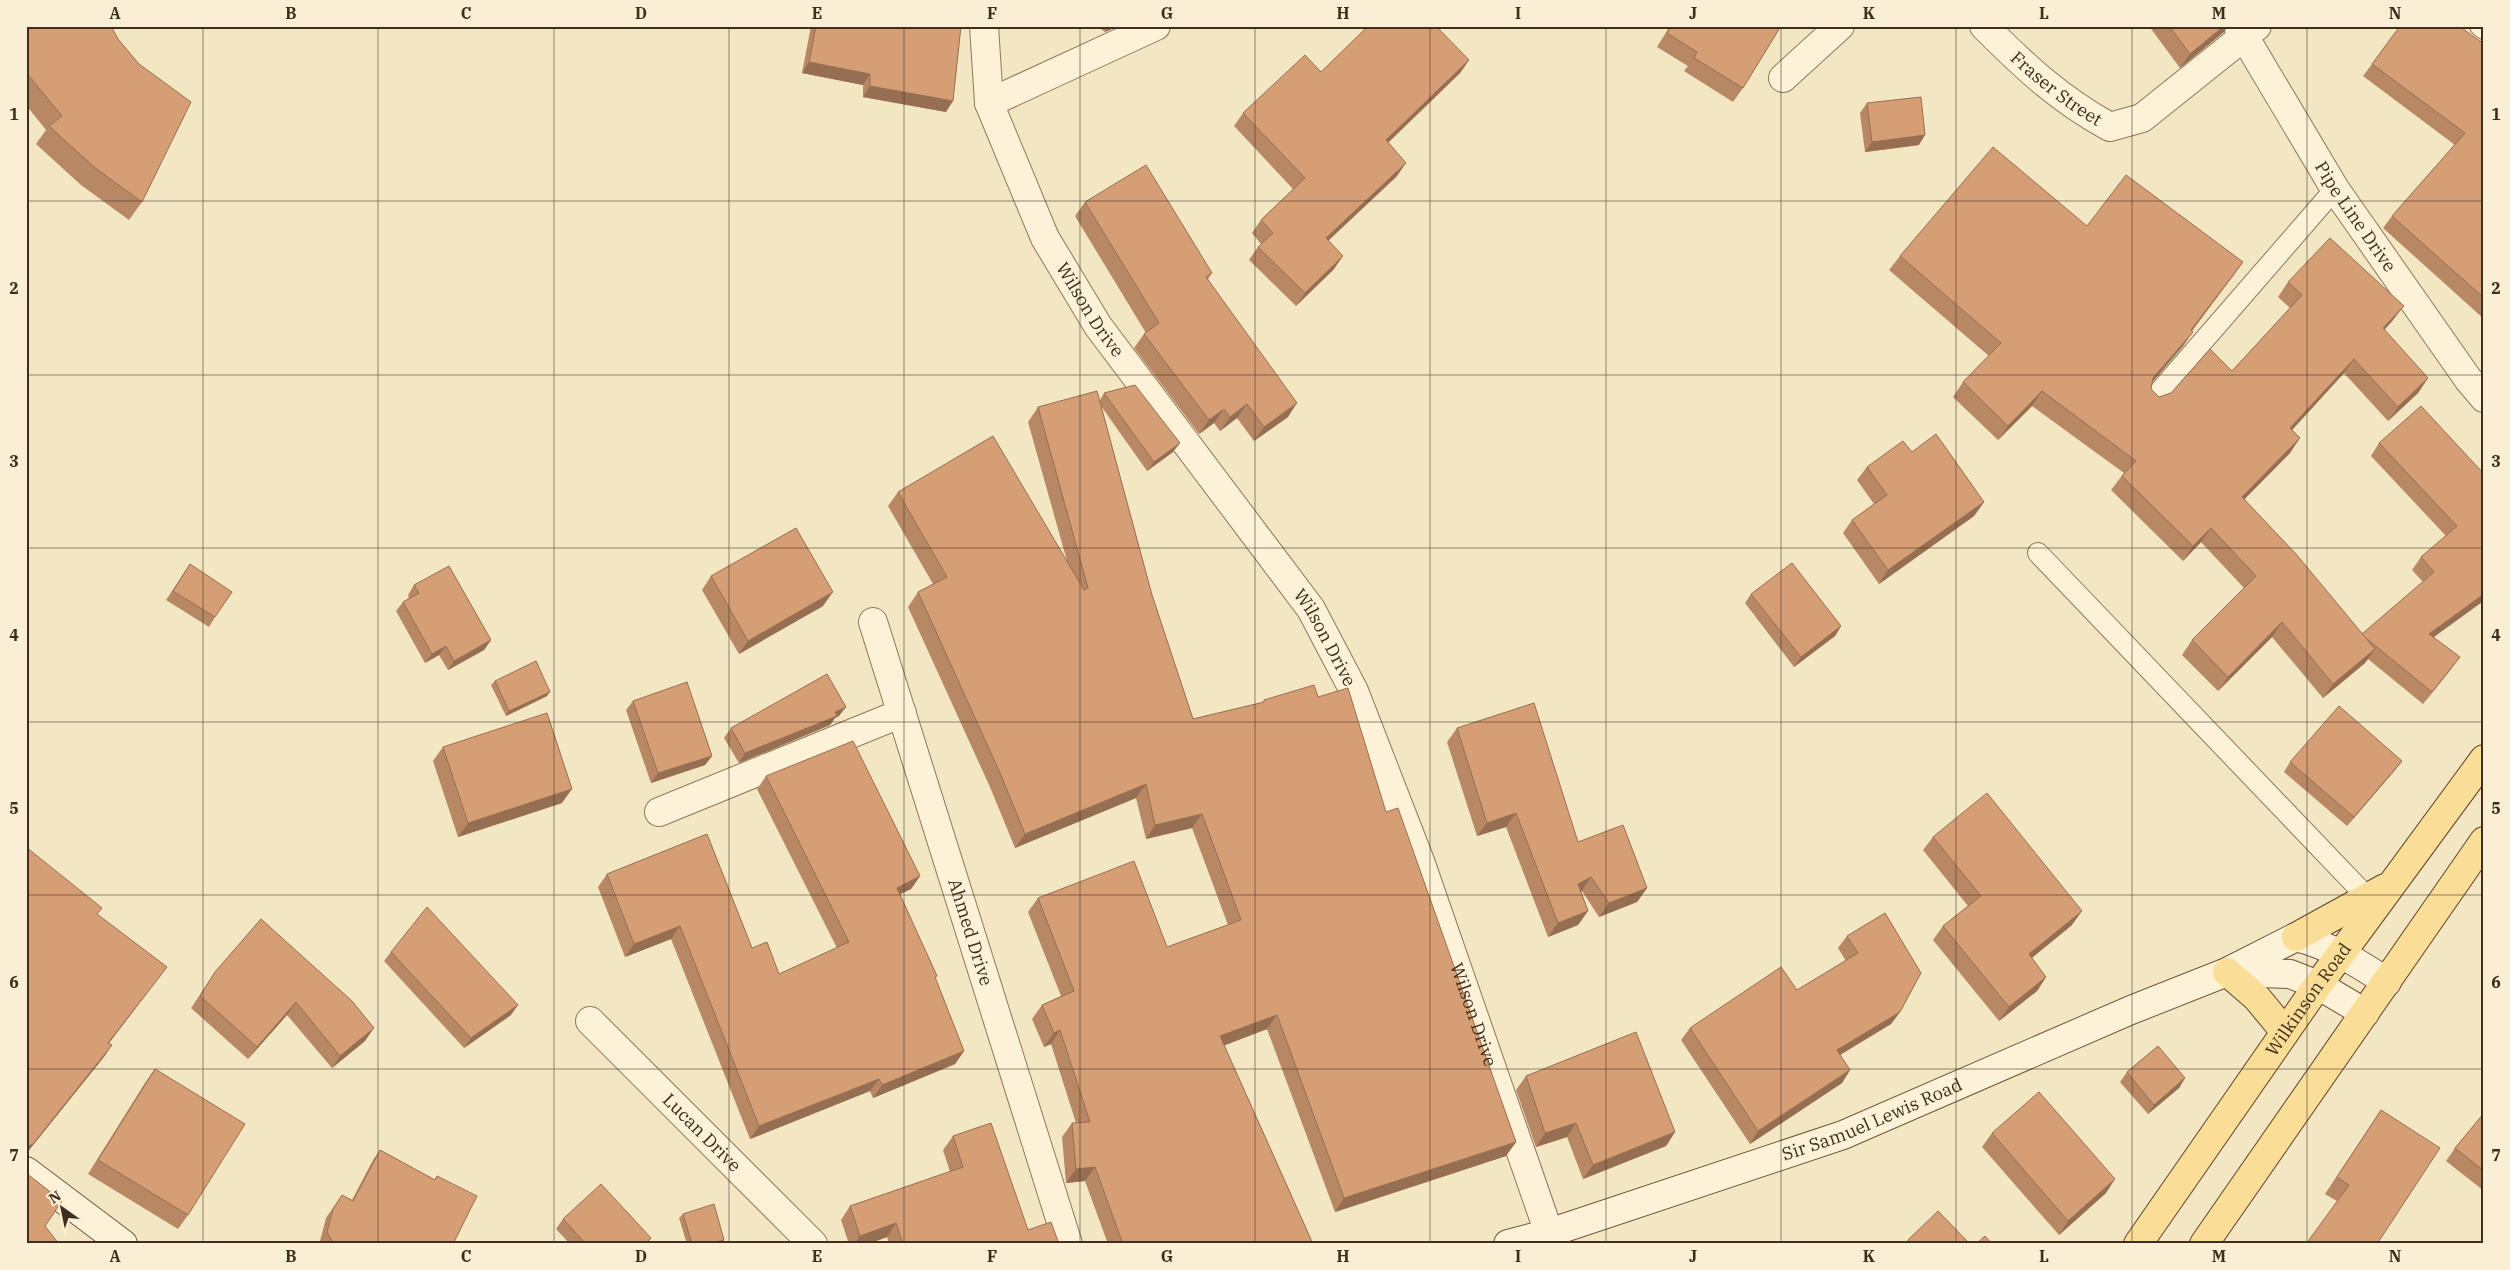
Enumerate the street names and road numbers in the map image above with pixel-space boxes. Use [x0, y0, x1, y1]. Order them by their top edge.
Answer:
street label: Fraser Street [2006, 46, 2106, 131]
street label: Pipe Line Drive [2310, 157, 2402, 276]
street label: Wilson Drive [1051, 258, 1129, 361]
street label: Wilson Drive [1289, 584, 1362, 690]
street label: Ahmed Drive [943, 876, 998, 988]
street label: Wilkinson Road [2260, 938, 2356, 1060]
street label: Wilson Drive [1445, 960, 1502, 1070]
street label: Sir Samuel Lewis Road [1779, 1073, 1966, 1166]
street label: Lucan Drive [658, 1088, 746, 1177]

